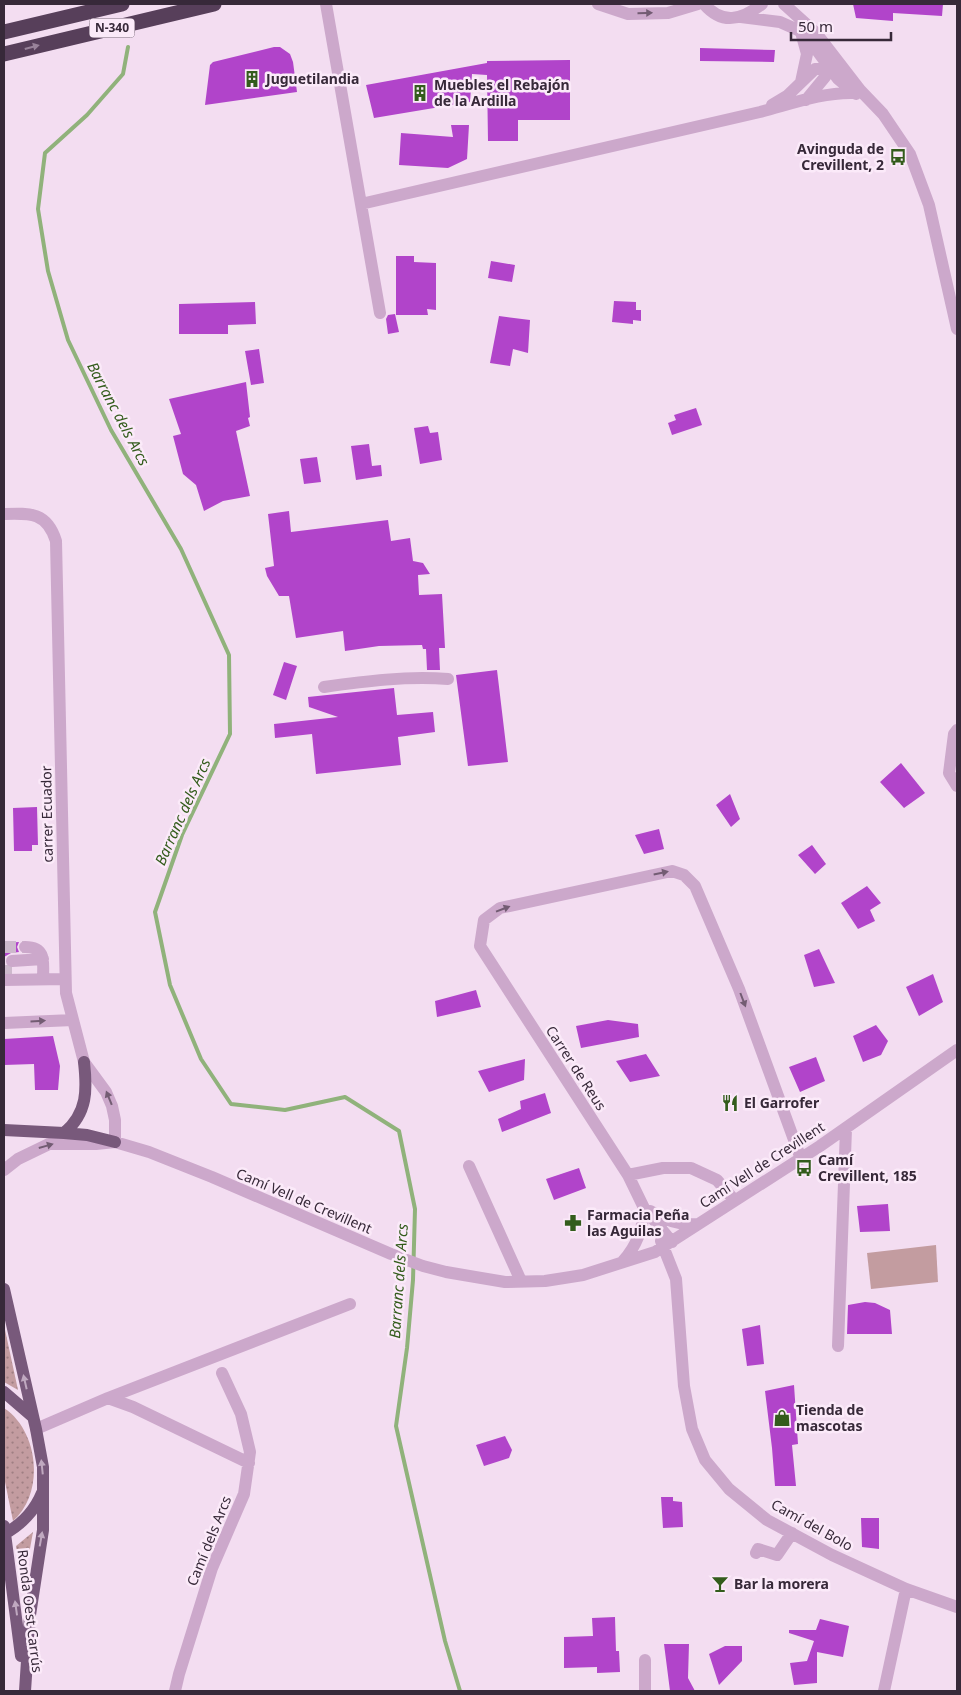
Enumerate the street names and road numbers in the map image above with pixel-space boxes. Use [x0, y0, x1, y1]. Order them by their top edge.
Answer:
road number: N-340 [90, 18, 134, 38]
street label: carrer Ecuador [36, 765, 57, 863]
street label: Carrer de Reus [542, 1022, 611, 1114]
street label: Camí Vell de Crevillent [696, 1117, 828, 1212]
street label: Camí Vell de Crevillent [233, 1163, 375, 1238]
street label: Camí dels Arcs [182, 1493, 235, 1589]
street label: Camí del Bolo [768, 1494, 856, 1555]
street label: Ronda Oest Carrús [14, 1548, 48, 1674]

